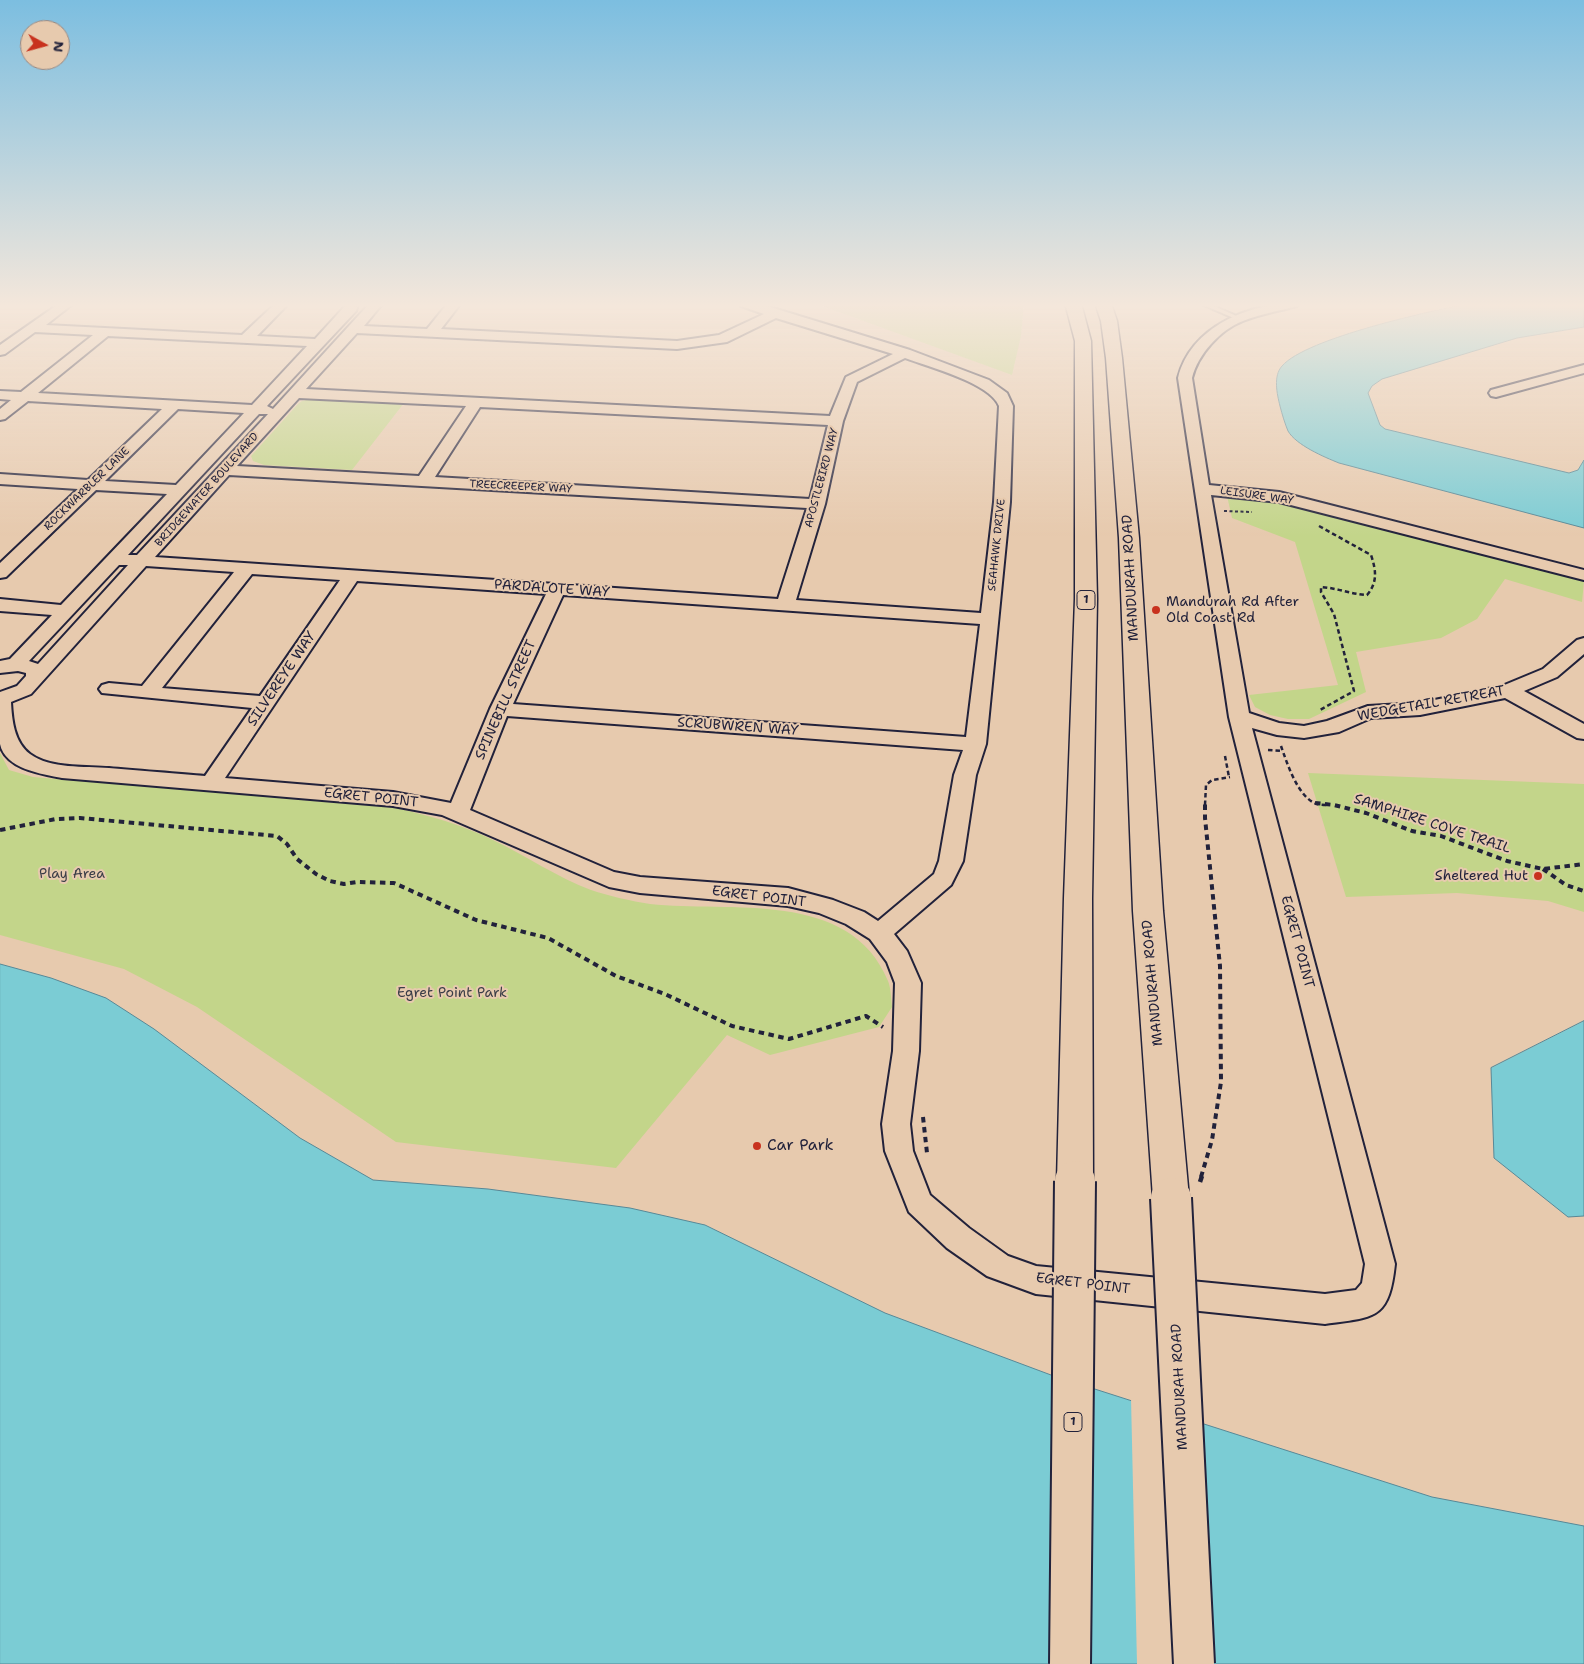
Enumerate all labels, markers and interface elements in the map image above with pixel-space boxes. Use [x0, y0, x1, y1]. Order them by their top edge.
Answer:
north arrow [20, 20, 70, 70]
text: N [49, 40, 69, 53]
street label: APOSTLEBIRD WAY [802, 427, 842, 529]
street label: BRIDGEWATER BOULEVARD [152, 430, 262, 550]
street label: ROCKWARBLER LANE [41, 445, 133, 533]
street label: TREECREEPER WAY [469, 478, 573, 496]
street label: LEISURE WAY [1219, 484, 1295, 508]
street label: SEAHAWK DRIVE [986, 498, 1008, 592]
street label: MANDURAH ROAD [1119, 514, 1143, 642]
street label: PARDALOTE WAY [494, 577, 610, 601]
road number: 1 [1077, 590, 1095, 610]
place label: Mandurah Rd After Old Coast Rd [1166, 594, 1299, 626]
marker: Mandurah Rd After Old Coast Rd [1150, 604, 1162, 616]
street label: SILVEREYE WAY [244, 628, 320, 730]
street label: SPINEBILL STREET [472, 638, 540, 762]
street label: WEDGETAIL RETREAT [1356, 683, 1506, 725]
street label: SCRUBWREN WAY [677, 714, 799, 740]
street label: EGRET POINT [323, 785, 419, 811]
street label: SAMPHIRE COVE TRAIL [1352, 791, 1512, 857]
park label: Play Area [39, 866, 105, 882]
place label: Sheltered Hut [1435, 868, 1528, 884]
marker: Sheltered Hut [1532, 870, 1544, 882]
street label: EGRET POINT [711, 883, 807, 911]
street label: EGRET POINT [1277, 894, 1317, 990]
street label: MANDURAH ROAD [1139, 919, 1167, 1047]
park label: Egret Point Park [397, 985, 507, 1001]
place label: Car Park [767, 1136, 834, 1156]
marker: Car Park [751, 1140, 763, 1152]
street label: EGRET POINT [1035, 1270, 1131, 1298]
street label: MANDURAH ROAD [1168, 1323, 1192, 1451]
road number: 1 [1064, 1412, 1082, 1431]

